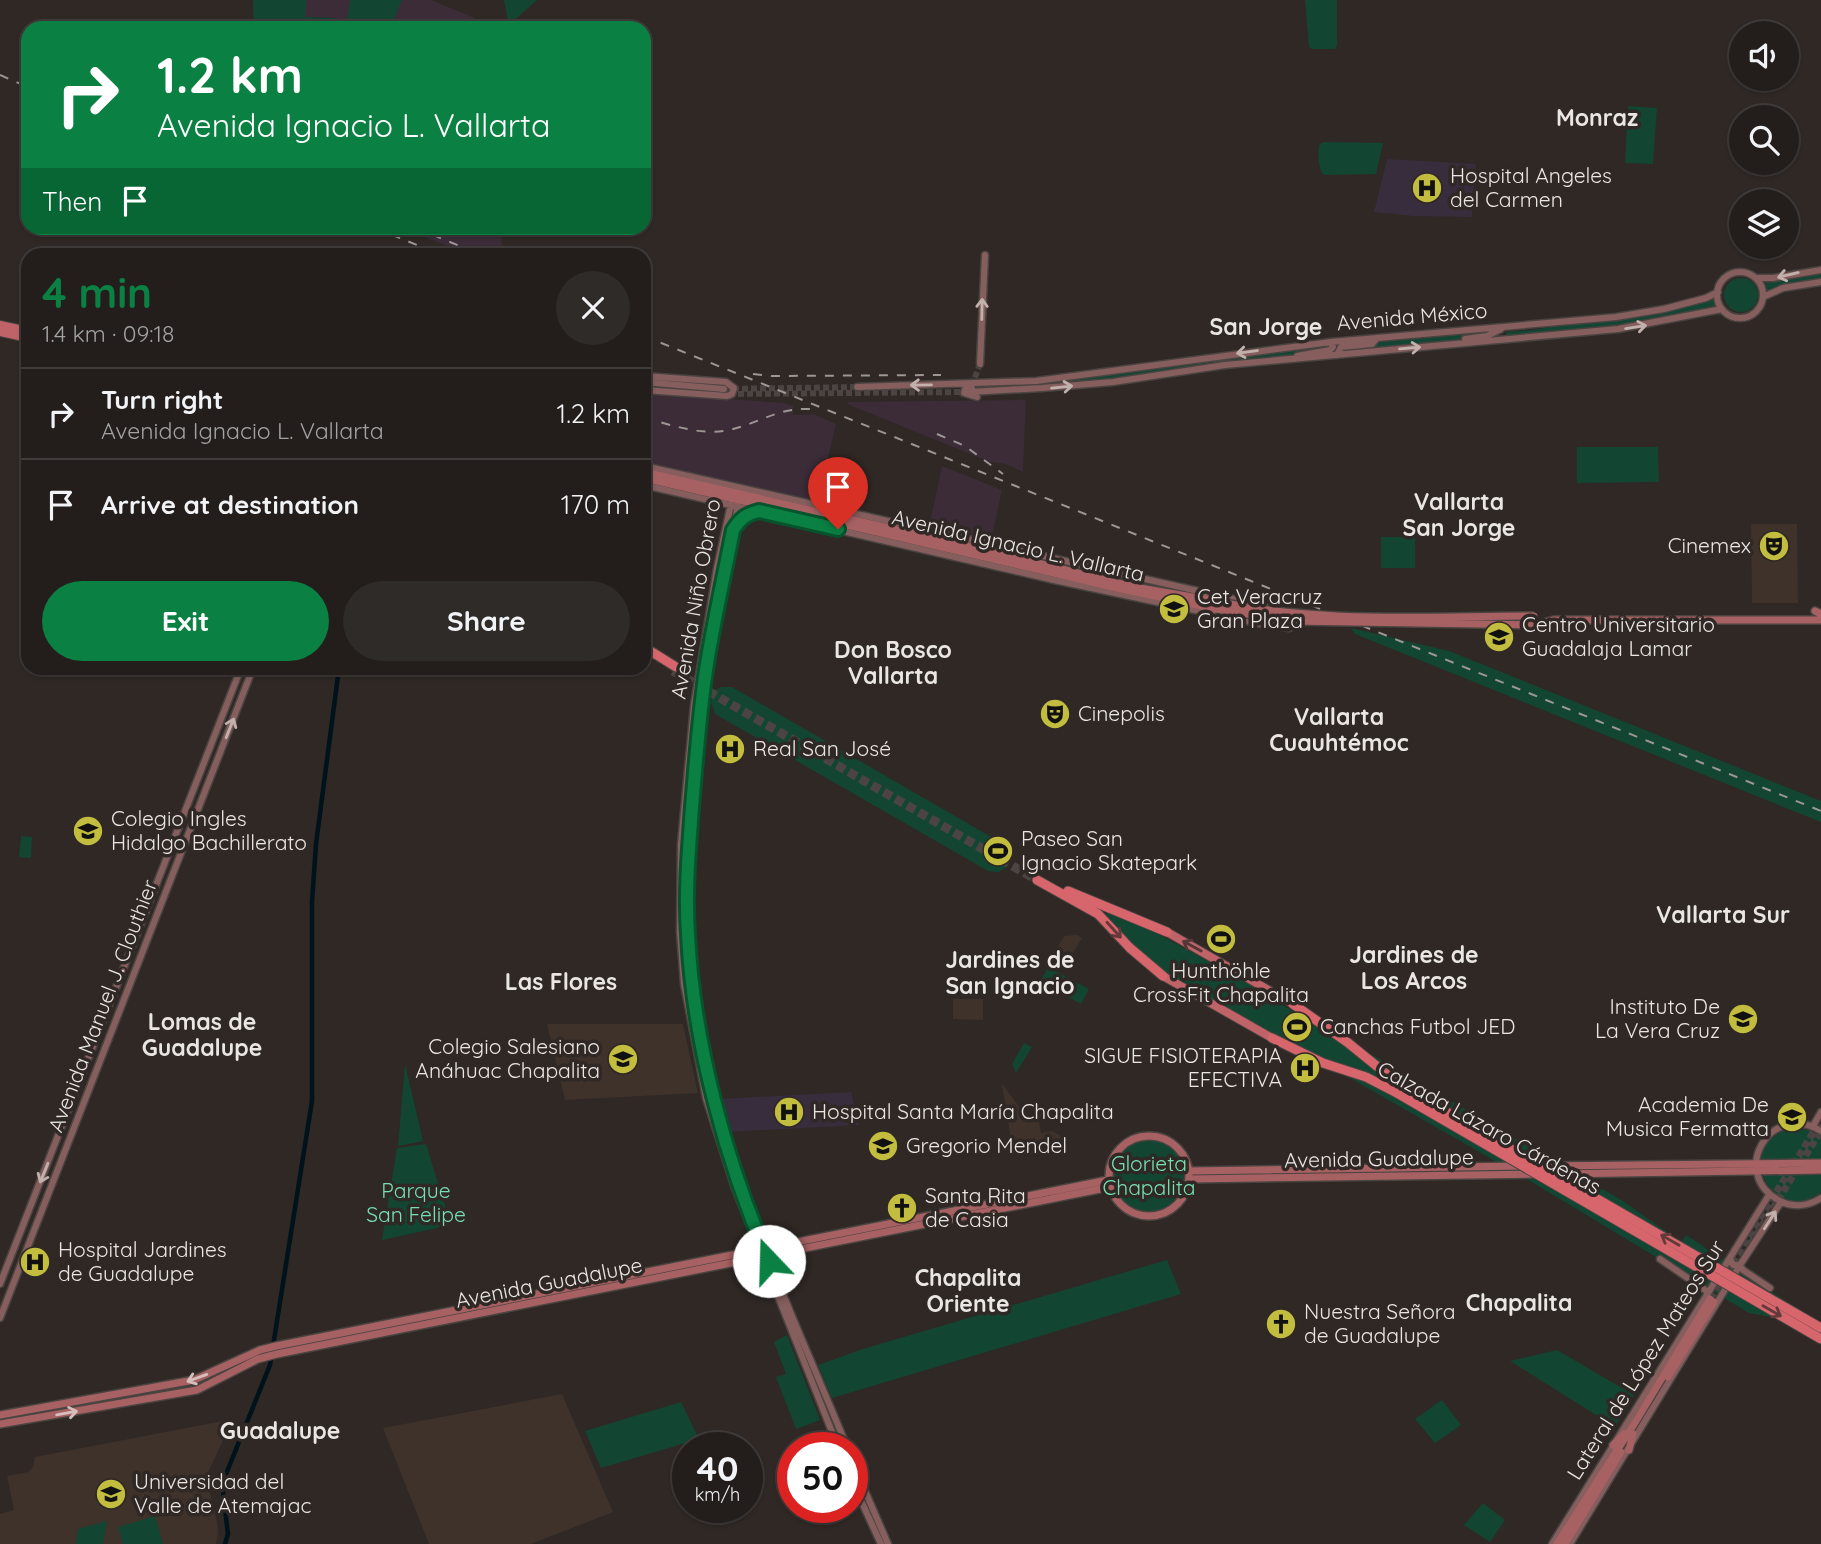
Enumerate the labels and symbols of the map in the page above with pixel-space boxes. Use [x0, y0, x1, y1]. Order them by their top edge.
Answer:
district label: Monraz [1556, 103, 1638, 132]
place label: Hospital Angeles del Carmen [1450, 162, 1612, 212]
hospital icon: Hospital Angeles del Carmen [1410, 171, 1444, 205]
one-way arrow [1777, 269, 1800, 282]
street label: Avenida México [1336, 296, 1488, 336]
one-way arrow [975, 298, 989, 321]
district label: San Jorge [1210, 312, 1322, 341]
one-way arrow [1624, 320, 1647, 333]
one-way arrow [1398, 341, 1420, 354]
one-way arrow [1236, 346, 1259, 359]
one-way arrow [910, 379, 933, 392]
one-way arrow [1050, 380, 1073, 393]
pin [808, 457, 868, 529]
district label: Vallarta San Jorge [1403, 487, 1515, 542]
street label: Avenida Niño Obrero [665, 497, 725, 701]
street label: Avenida Ignacio L. Vallarta [890, 503, 1147, 587]
theatre icon: Cinemex [1757, 529, 1791, 563]
place label: Cinemex [1668, 532, 1751, 558]
place label: Cet Veracruz Gran Plaza [1197, 583, 1322, 633]
school or university icon: Cet Veracruz Gran Plaza [1157, 592, 1191, 626]
place label: Centro Universitario Guadalaja Lamar [1522, 611, 1715, 661]
school or university icon: Centro Universitario Guadalaja Lamar [1482, 620, 1516, 654]
district label: Don Bosco Vallarta [834, 635, 952, 690]
theatre icon: Cinepolis [1038, 697, 1072, 731]
place label: Cinepolis [1078, 700, 1165, 726]
district label: Vallarta Cuauhtémoc [1269, 702, 1409, 757]
one-way arrow [224, 718, 237, 740]
hospital icon: Real San José [713, 732, 747, 766]
place label: Real San José [753, 735, 891, 761]
place label: Colegio Ingles Hidalgo Bachillerato [111, 805, 307, 855]
school or university icon: Colegio Ingles Hidalgo Bachillerato [71, 814, 105, 848]
place label: Paseo San Ignacio Skatepark [1021, 825, 1197, 875]
sports icon: Paseo San Ignacio Skatepark [981, 834, 1015, 868]
street label: Avenida Manuel J. Clouthier [42, 876, 162, 1136]
district label: Vallarta Sur [1656, 900, 1790, 929]
one-way arrow [1106, 921, 1123, 938]
sports icon: Hunthöhle CrossFit Chapalita [1204, 922, 1238, 956]
one-way arrow [1182, 939, 1202, 953]
district label: Jardines de Los Arcos [1349, 940, 1479, 995]
district label: Jardines de San Ignacio [945, 945, 1075, 1000]
place label: Hunthöhle CrossFit Chapalita [1133, 957, 1309, 1007]
district label: Las Flores [505, 967, 617, 996]
place label: Instituto De La Vera Cruz [1595, 993, 1720, 1043]
school or university icon: Instituto De La Vera Cruz [1726, 1002, 1760, 1036]
district label: Lomas de Guadalupe [142, 1007, 262, 1062]
sports icon: Canchas Futbol JED [1280, 1010, 1314, 1044]
place label: Canchas Futbol JED [1320, 1013, 1515, 1039]
place label: Colegio Salesiano Anáhuac Chapalita [415, 1033, 600, 1083]
school or university icon: Colegio Salesiano Anáhuac Chapalita [606, 1042, 640, 1076]
place label: SIGUE FISIOTERAPIA EFECTIVA [1084, 1042, 1282, 1092]
hospital icon: SIGUE FISIOTERAPIA EFECTIVA [1288, 1051, 1322, 1085]
street label: Calzada Lázaro Cárdenas [1373, 1055, 1606, 1199]
place label: Academia De Musica Fermatta [1606, 1091, 1769, 1141]
hospital icon: Hospital Santa María Chapalita [772, 1095, 806, 1129]
place label: Hospital Santa María Chapalita [812, 1098, 1114, 1124]
school or university icon: Academia De Musica Fermatta [1775, 1100, 1809, 1134]
school or university icon: Gregorio Mendel [866, 1129, 900, 1163]
place label: Gregorio Mendel [906, 1132, 1067, 1158]
street label: Avenida Guadalupe [1284, 1143, 1474, 1173]
park label: Glorieta Chapalita [1103, 1150, 1196, 1200]
one-way arrow [36, 1162, 49, 1184]
park label: Parque San Felipe [366, 1177, 466, 1227]
place label: Santa Rita de Casia [925, 1182, 1026, 1232]
church icon: Santa Rita de Casia [885, 1191, 919, 1225]
one-way arrow [1763, 1211, 1777, 1230]
position arrow [732, 1224, 806, 1298]
one-way arrow [1660, 1233, 1680, 1247]
street label: Lateral de López Mateos Sur [1561, 1235, 1730, 1484]
place label: Hospital Jardines de Guadalupe [58, 1236, 227, 1286]
hospital icon: Hospital Jardines de Guadalupe [18, 1245, 52, 1279]
street label: Avenida Guadalupe [453, 1251, 644, 1313]
district label: Chapalita Oriente [915, 1263, 1021, 1318]
district label: Chapalita [1466, 1288, 1572, 1317]
place label: Nuestra Señora de Guadalupe [1304, 1298, 1455, 1348]
one-way arrow [1762, 1304, 1782, 1318]
church icon: Nuestra Señora de Guadalupe [1264, 1307, 1298, 1341]
one-way arrow [187, 1373, 209, 1385]
one-way arrow [55, 1406, 78, 1419]
district label: Guadalupe [220, 1416, 340, 1445]
speed limit sign: 50 [777, 1432, 868, 1523]
place label: Universidad del Valle de Atemajac [134, 1468, 311, 1518]
school or university icon: Universidad del Valle de Atemajac [94, 1477, 128, 1511]

